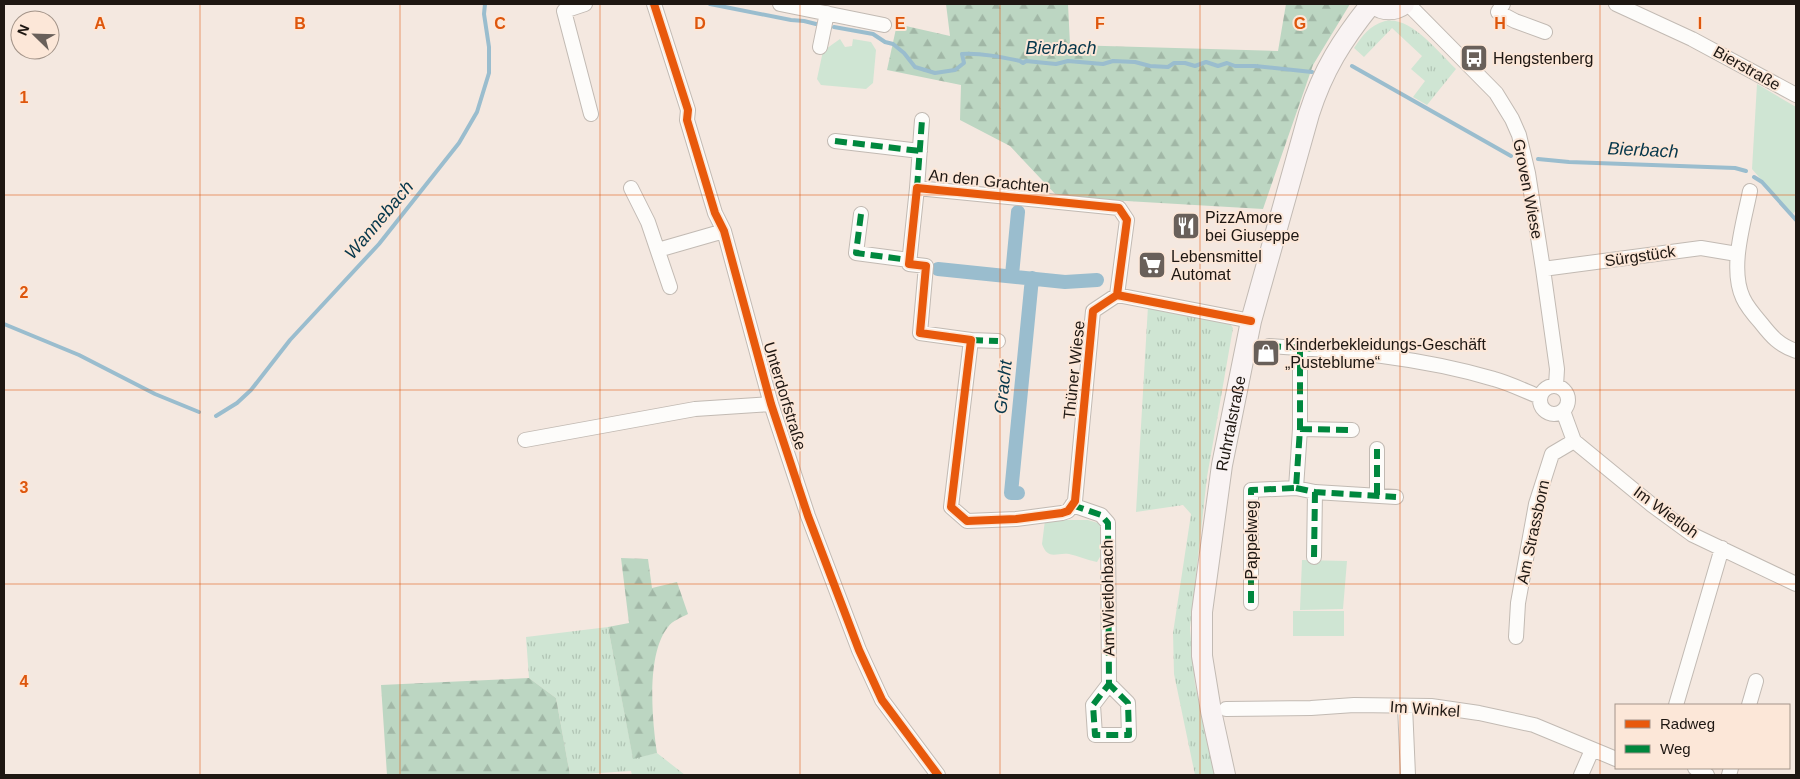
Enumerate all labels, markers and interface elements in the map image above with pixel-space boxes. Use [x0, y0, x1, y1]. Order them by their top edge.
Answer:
north arrow [10, 10, 60, 60]
text: A [94, 15, 106, 32]
text: B [294, 15, 306, 32]
text: C [494, 15, 506, 32]
text: D [694, 15, 706, 32]
text: E [895, 15, 906, 32]
text: F [1095, 15, 1105, 32]
text: G [1294, 15, 1306, 32]
text: H [1494, 15, 1506, 32]
text: I [1698, 15, 1702, 32]
text: N [14, 22, 32, 38]
water label: Bierbach [1025, 38, 1097, 58]
bus stop icon: Hengstenberg [1459, 43, 1489, 73]
street label: Bierstraße [1711, 43, 1783, 93]
place label: Hengstenberg [1493, 50, 1594, 67]
text: 1 [20, 89, 29, 106]
street label: Groven Wiese [1510, 138, 1546, 240]
water label: Bierbach [1607, 138, 1679, 162]
street label: An den Grachten [928, 166, 1050, 196]
water label: Wannebach [341, 177, 417, 263]
place label: PizzAmore bei Giuseppe [1205, 209, 1299, 244]
restaurant icon: PizzAmore bei Giuseppe [1171, 211, 1201, 241]
street label: Sürgstück [1604, 242, 1677, 269]
place label: Lebensmittel Automat [1171, 248, 1262, 283]
supermarket icon: Lebensmittel Automat [1137, 250, 1167, 280]
text: 2 [20, 284, 29, 301]
street label: Thüner Wiese [1060, 319, 1088, 420]
place label: Kinderbekleidungs-Geschäft „Pusteblume“ [1285, 336, 1487, 371]
shop icon: Kinderbekleidungs-Geschäft „Pusteblume“ [1251, 338, 1281, 368]
street label: Unterdorfstraße [760, 340, 810, 452]
water label: Gracht [990, 358, 1016, 415]
street label: Ruhrtalstraße [1213, 374, 1248, 472]
street label: Am Strassborn [1514, 478, 1552, 586]
text: 3 [20, 479, 29, 496]
street label: Im Wietloh [1630, 483, 1702, 541]
street label: Pappelweg [1243, 500, 1260, 580]
street label: Am Wietlohbach [1098, 540, 1118, 656]
text: 4 [20, 673, 29, 690]
street label: Im Winkel [1389, 698, 1461, 720]
legend [1615, 704, 1790, 769]
text: Radweg [1660, 715, 1715, 732]
text: Weg [1660, 740, 1691, 757]

